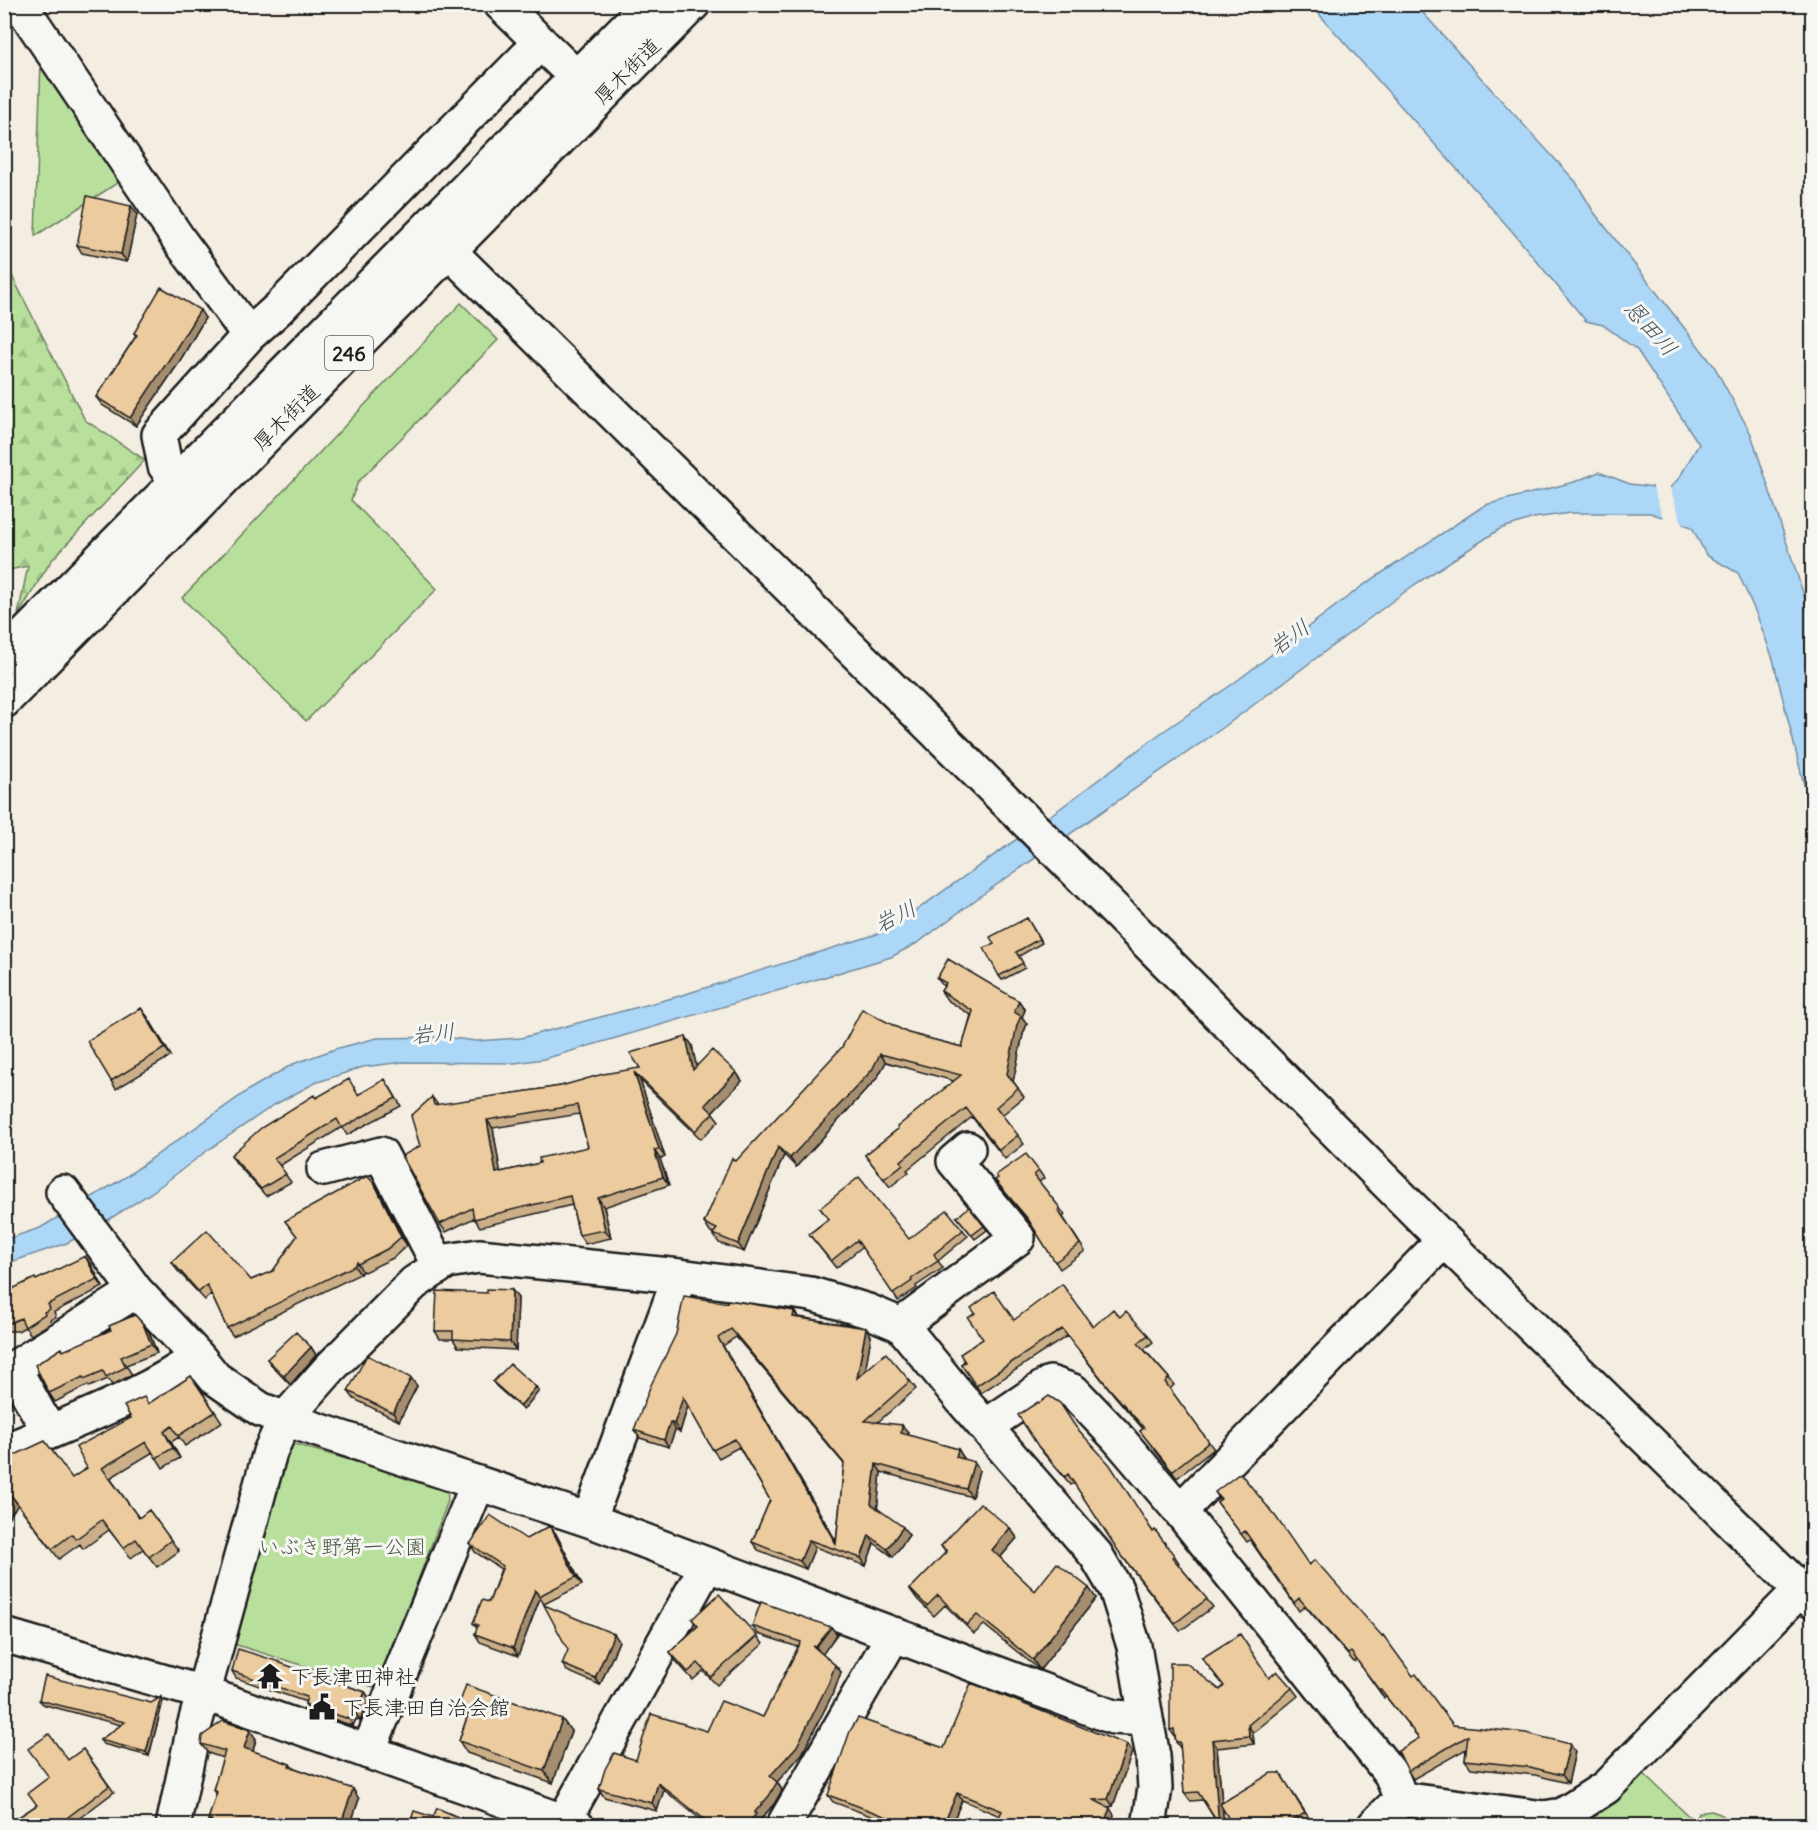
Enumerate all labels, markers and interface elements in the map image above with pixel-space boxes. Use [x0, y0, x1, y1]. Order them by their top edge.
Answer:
street label: 厚木街道 [588, 32, 666, 110]
water label: 恩田川 [1619, 294, 1683, 362]
road number: 246 [325, 336, 373, 370]
street label: 厚木街道 [247, 378, 325, 456]
water label: 岩川 [1263, 613, 1315, 661]
water label: 岩川 [869, 894, 921, 938]
water label: 岩川 [410, 1017, 456, 1049]
park label: いぶき野第一公園 [258, 1533, 426, 1560]
temple icon: 下長津田神社 [255, 1661, 285, 1691]
place label: 下長津田神社 [290, 1663, 416, 1690]
public building icon: 下長津田自治会館 [307, 1692, 337, 1722]
place label: 下長津田自治会館 [342, 1694, 510, 1721]

